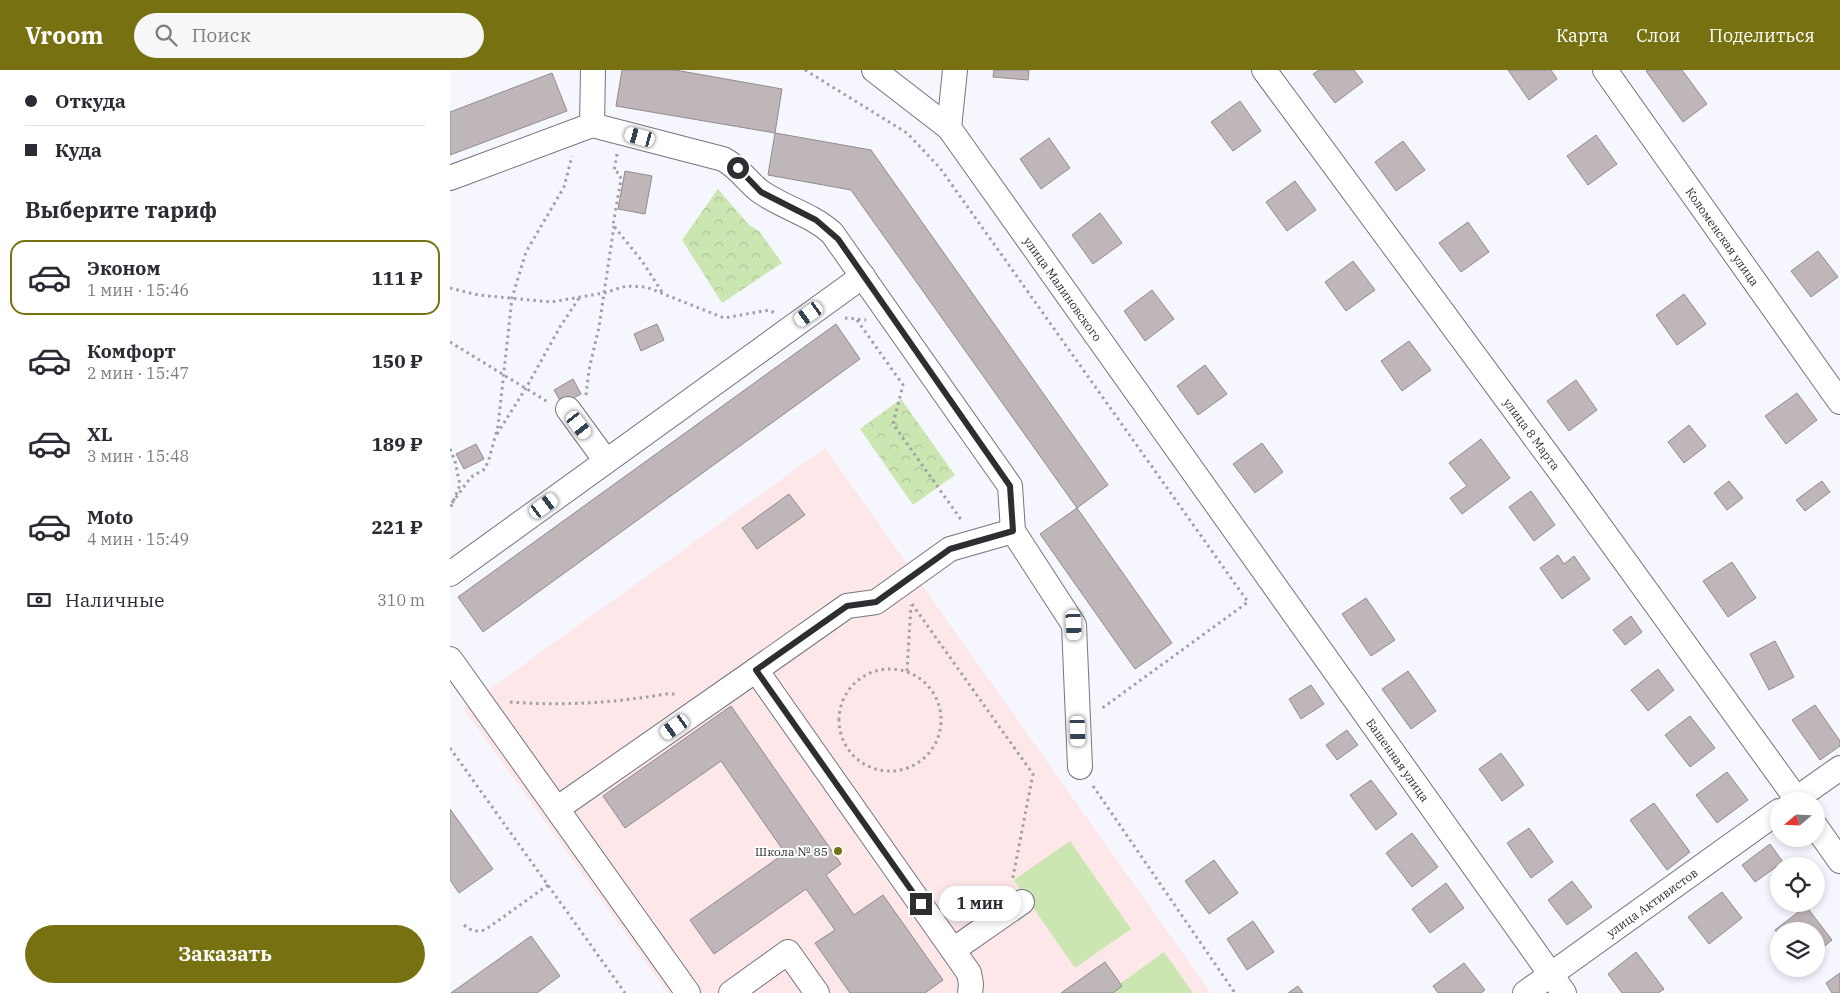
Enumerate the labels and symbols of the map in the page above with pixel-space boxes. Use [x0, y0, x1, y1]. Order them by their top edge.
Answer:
car [623, 126, 656, 148]
route start [727, 157, 749, 179]
street label: Коломенская улица [1683, 184, 1763, 289]
street label: улица Малиновского [1021, 234, 1106, 344]
car [792, 299, 825, 329]
street label: улица 8 Марта [1501, 395, 1564, 473]
car [563, 409, 594, 441]
car [527, 491, 560, 521]
car [1065, 610, 1082, 640]
car [658, 712, 691, 742]
street label: Башенная улица [1363, 715, 1433, 805]
car [1069, 716, 1086, 746]
north arrow [1770, 792, 1825, 848]
place label: Школа № 85 [755, 844, 828, 859]
marker: Школа № 85 [832, 845, 844, 857]
street label: улица Активистов [1603, 864, 1700, 940]
callout: 1 мин [938, 886, 1021, 922]
route end [910, 893, 932, 915]

